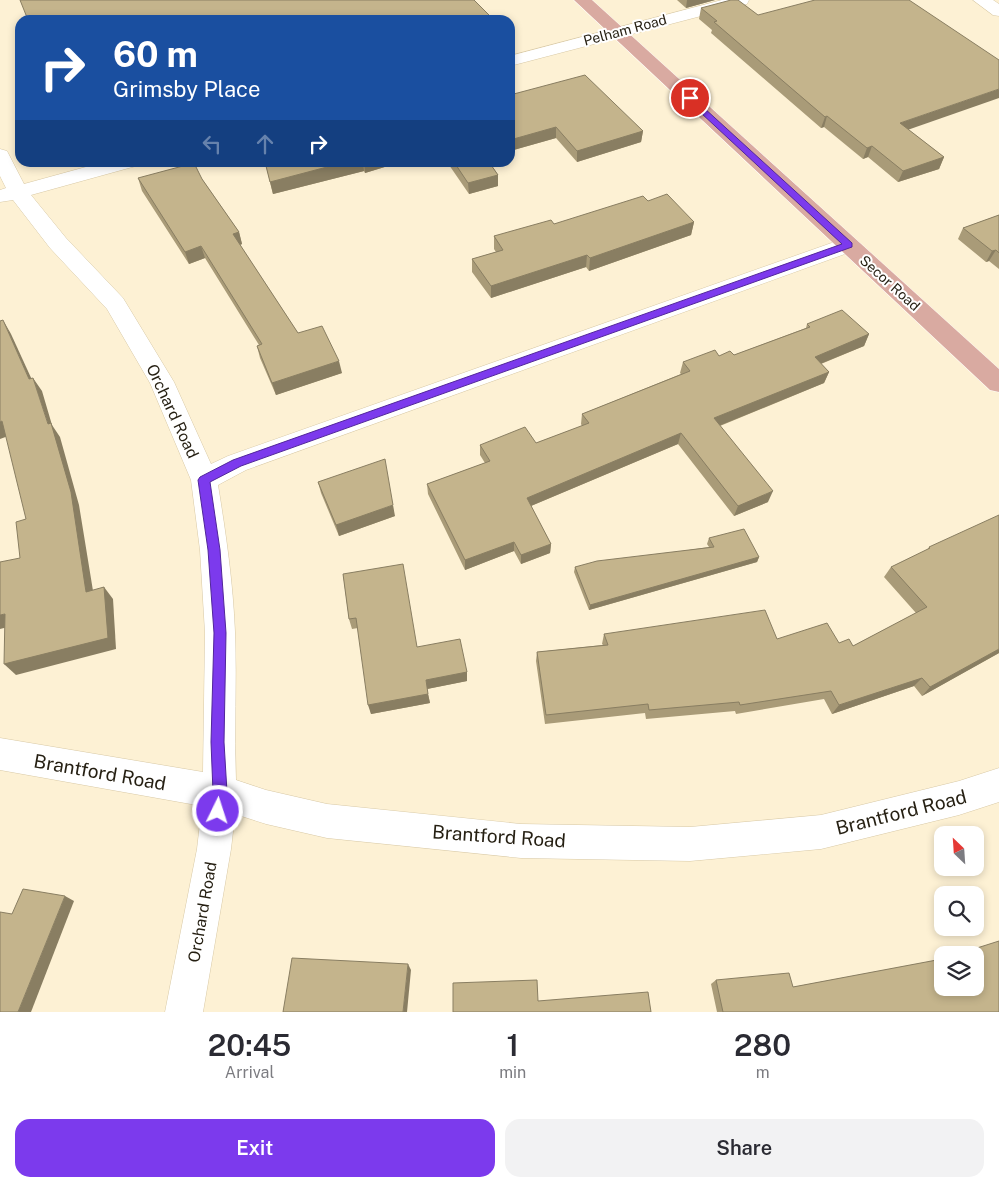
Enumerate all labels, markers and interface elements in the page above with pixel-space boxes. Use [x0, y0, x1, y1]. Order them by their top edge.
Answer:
street label: Pelham Road [582, 11, 668, 49]
text: 60 m [113, 34, 198, 75]
icon: right [30, 35, 95, 100]
text: Grimsby Place [113, 76, 260, 102]
pin [669, 77, 711, 119]
icon: arrive [676, 84, 704, 112]
icon: left [198, 130, 226, 158]
icon: ahead [251, 130, 279, 158]
icon: right [304, 130, 332, 158]
street label: Secor Road [857, 252, 923, 314]
street label: Orchard Road [142, 361, 203, 461]
street label: Brantford Road [32, 750, 168, 794]
position arrow [191, 784, 243, 836]
street label: Brantford Road [833, 785, 969, 839]
street label: Brantford Road [431, 820, 567, 852]
north arrow [934, 826, 984, 876]
map controls [934, 826, 984, 996]
street label: Orchard Road [184, 860, 221, 964]
button: search [934, 886, 984, 936]
button: layers [934, 946, 984, 996]
text: 20:45 [208, 1027, 291, 1063]
text: 1 [506, 1027, 519, 1063]
text: 280 [734, 1027, 791, 1063]
text: Arrival [225, 1063, 274, 1082]
text: min [499, 1063, 526, 1082]
text: m [756, 1063, 770, 1082]
button: Exit [15, 1119, 495, 1177]
button: Share [505, 1119, 984, 1177]

